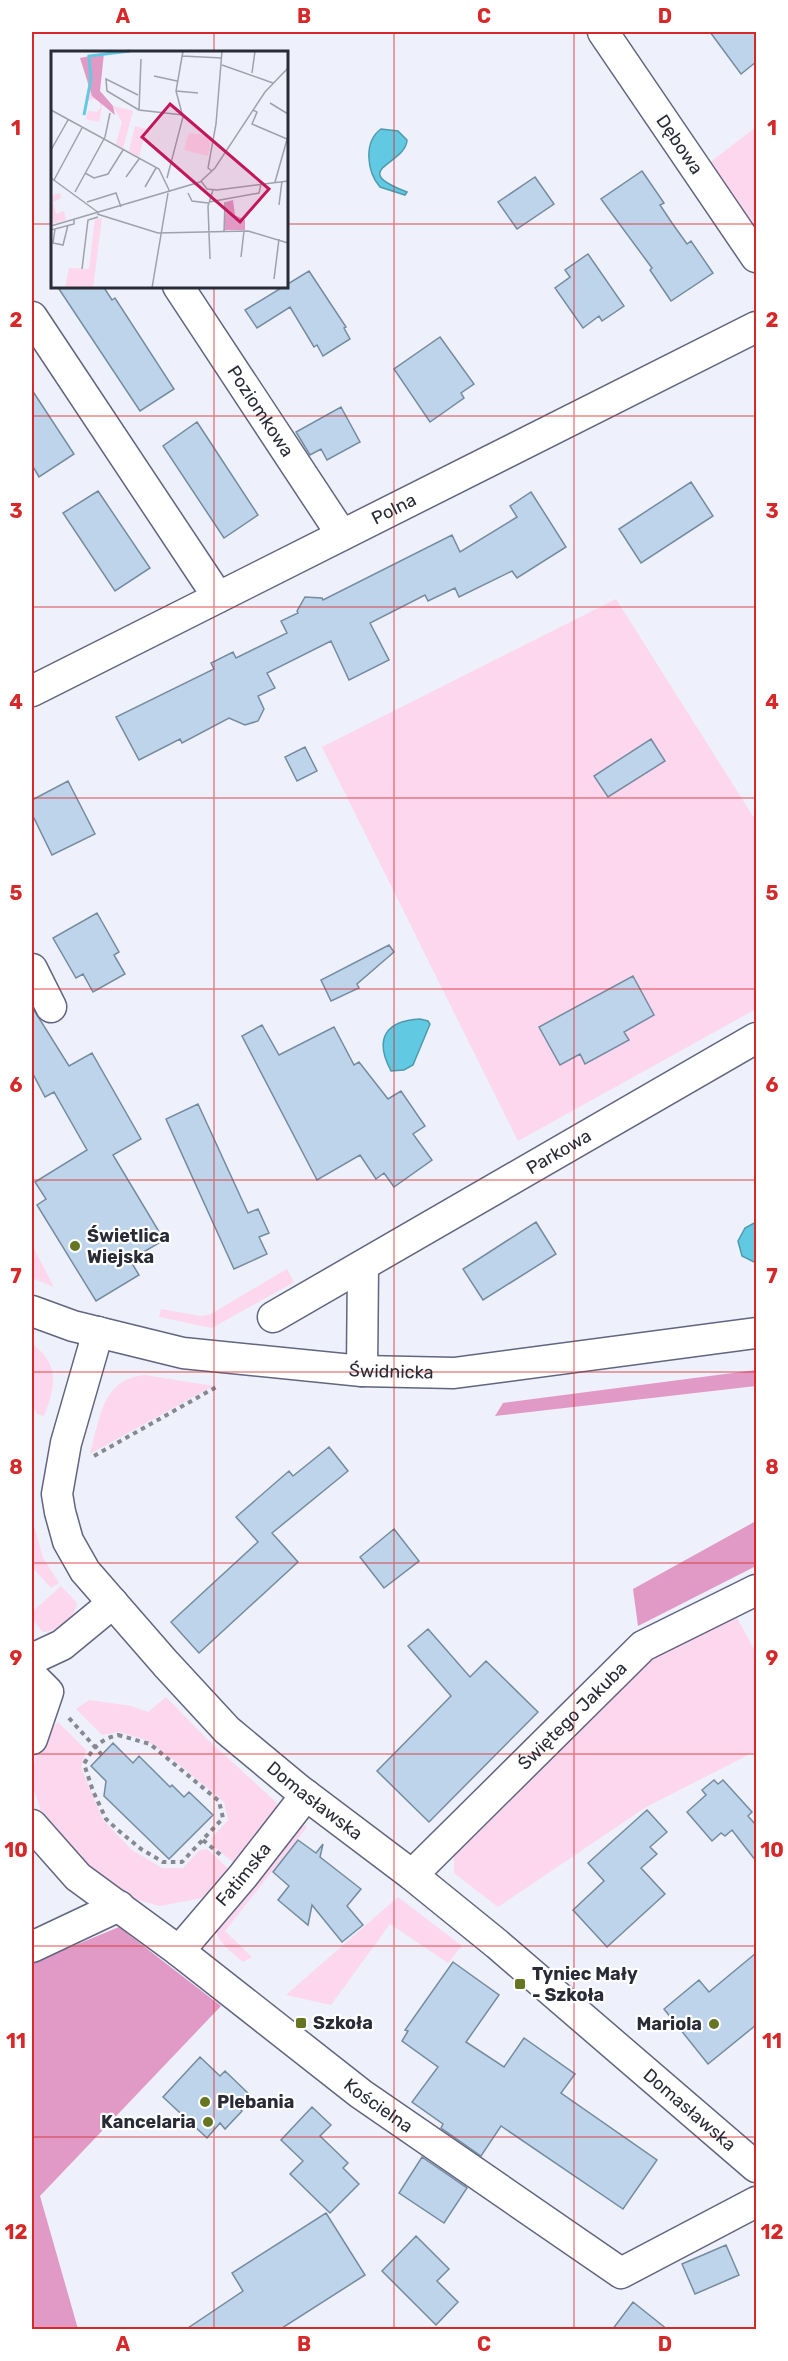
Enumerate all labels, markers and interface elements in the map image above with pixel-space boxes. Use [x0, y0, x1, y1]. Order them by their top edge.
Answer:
text: A [116, 4, 131, 28]
text: B [297, 4, 311, 28]
text: C [477, 4, 491, 28]
text: D [658, 4, 672, 28]
inset map [51, 51, 288, 288]
street label: Dębowa [651, 110, 708, 179]
text: 1 [11, 116, 21, 140]
text: 1 [767, 116, 777, 140]
text: 2 [10, 308, 23, 332]
text: 2 [766, 308, 779, 332]
street label: Poziomkowa [223, 362, 298, 461]
street label: Polna [368, 489, 420, 529]
text: 3 [9, 499, 23, 523]
text: 3 [765, 499, 779, 523]
text: 4 [9, 690, 23, 714]
text: 4 [765, 690, 779, 714]
text: 5 [10, 881, 23, 905]
text: 5 [766, 881, 779, 905]
text: 6 [9, 1073, 23, 1097]
text: 6 [765, 1073, 779, 1097]
street label: Parkowa [522, 1125, 595, 1179]
place label: Świetlica Wiejska [87, 1225, 170, 1268]
marker: Świetlica Wiejska [68, 1239, 82, 1253]
text: 7 [10, 1264, 22, 1288]
text: 7 [766, 1264, 778, 1288]
street label: Świdnicka [348, 1359, 434, 1384]
text: 8 [9, 1455, 23, 1479]
text: 8 [765, 1455, 779, 1479]
text: 9 [10, 1646, 23, 1670]
text: 9 [766, 1646, 779, 1670]
street label: Świętego Jakuba [513, 1657, 632, 1775]
street label: Domasławska [262, 1757, 367, 1845]
text: 10 [4, 1838, 28, 1862]
street label: Fatimska [211, 1838, 276, 1911]
text: 10 [760, 1838, 784, 1862]
place label: Tyniec Mały - Szkoła [532, 1963, 638, 2006]
marker: Tyniec Mały - Szkoła [513, 1977, 527, 1991]
place label: Szkoła [313, 2012, 373, 2034]
place label: Mariola [636, 2013, 702, 2035]
marker: Szkoła [294, 2016, 308, 2030]
marker: Mariola [707, 2017, 721, 2031]
text: 11 [6, 2029, 26, 2053]
text: 11 [762, 2029, 782, 2053]
street label: Domasławska [639, 2064, 740, 2156]
street label: Kościelna [339, 2074, 417, 2137]
place label: Plebania [217, 2091, 294, 2113]
marker: Plebania [198, 2095, 212, 2109]
place label: Kancelaria [101, 2111, 196, 2133]
marker: Kancelaria [201, 2115, 215, 2129]
text: 12 [5, 2220, 27, 2244]
text: 12 [761, 2220, 783, 2244]
text: A [116, 2332, 131, 2356]
text: B [297, 2332, 311, 2356]
text: C [477, 2332, 491, 2356]
text: D [658, 2332, 672, 2356]

